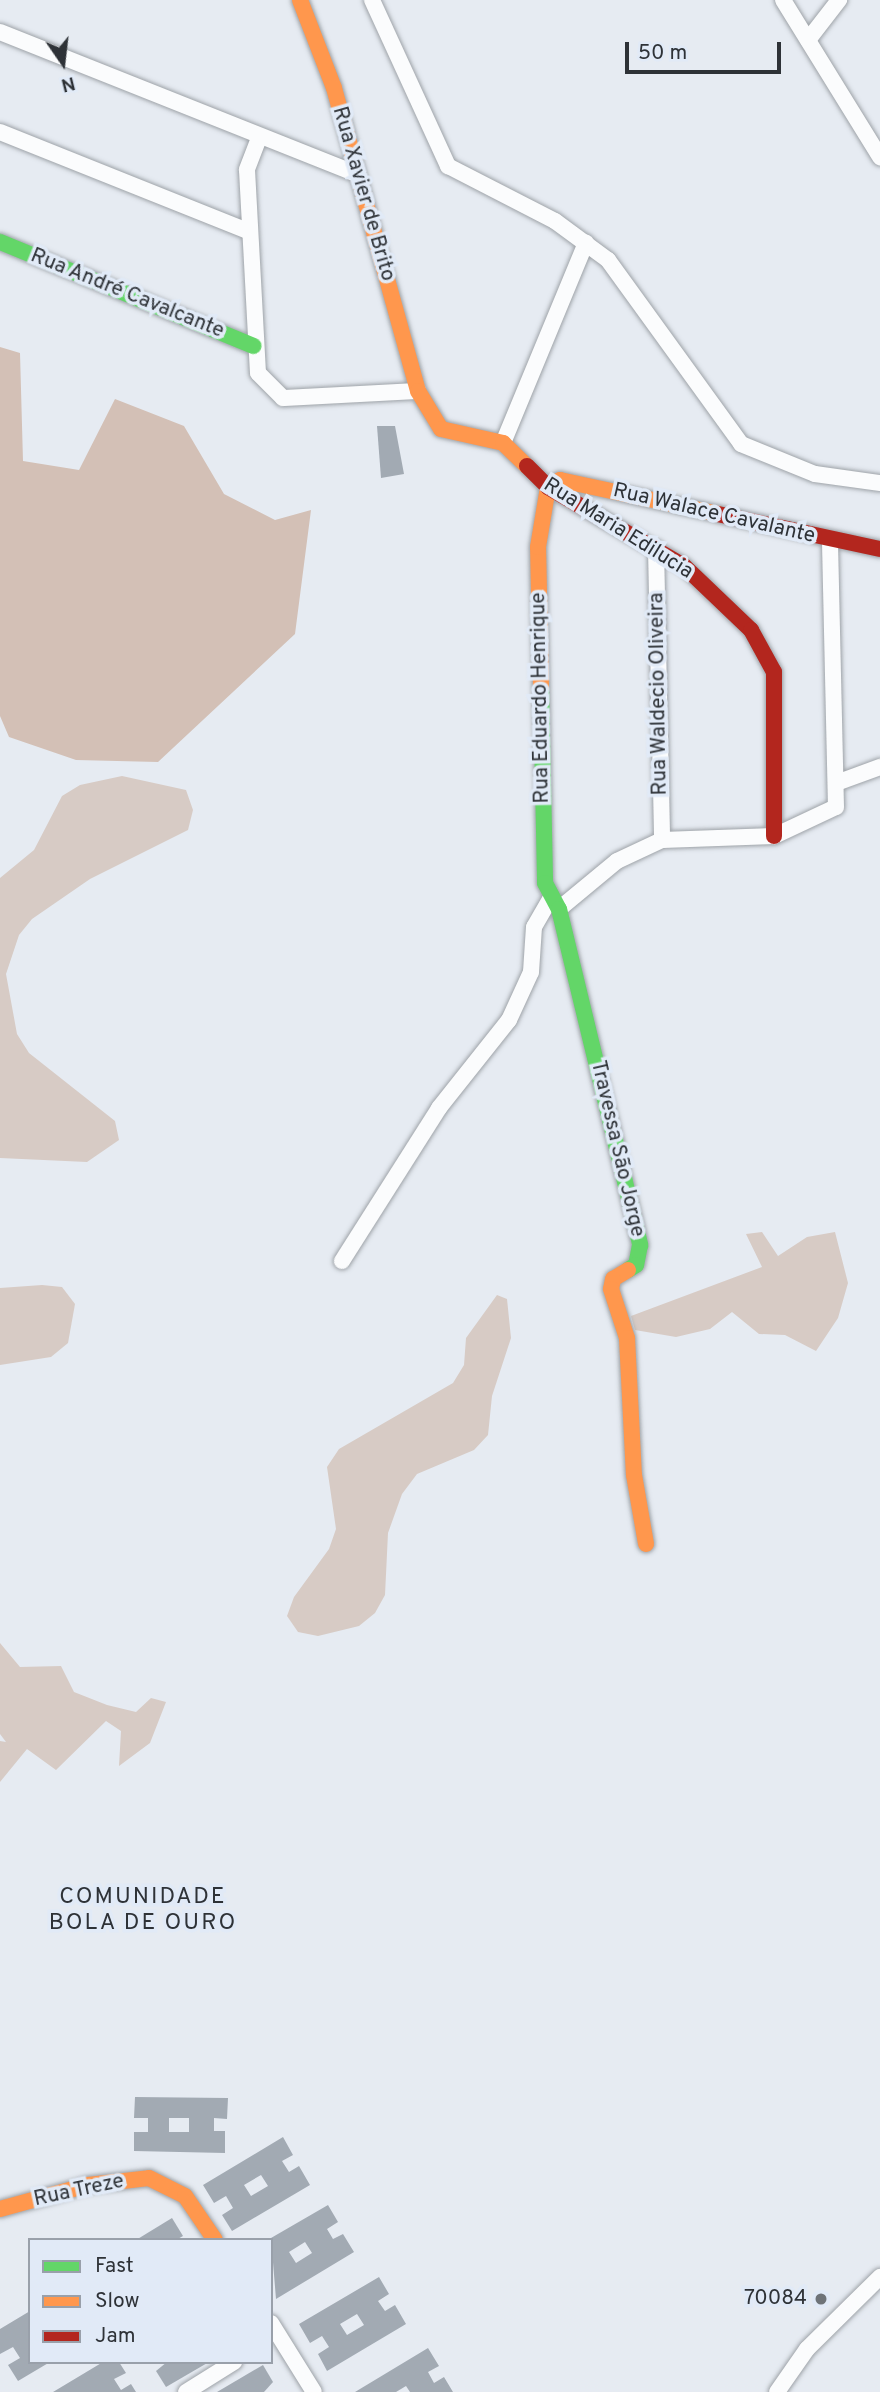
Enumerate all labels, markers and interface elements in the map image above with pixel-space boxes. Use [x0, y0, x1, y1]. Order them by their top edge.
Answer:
north arrow [28, 28, 98, 98]
scale bar [628, 28, 784, 72]
text: 50 m [638, 40, 687, 67]
text: N [59, 70, 78, 97]
street label: Rua Xavier de Brito [326, 104, 400, 284]
street label: Rua André Cavalcante [26, 243, 228, 345]
street label: Rua Maria Edilucia [539, 473, 697, 585]
street label: Rua Walace Cavalante [610, 478, 818, 550]
street label: Rua Eduardo Henrique [527, 592, 555, 804]
street label: Rua Waldecio Oliveira [645, 592, 673, 796]
street label: Travessa São Jorge [584, 1058, 650, 1240]
district label: COMUNIDADE BOLA DE OURO [50, 1884, 236, 1938]
street label: Rua Treze [31, 2169, 127, 2213]
legend [28, 2238, 273, 2364]
text: Fast [95, 2253, 134, 2280]
place label: 70084 [744, 2286, 807, 2312]
text: Slow [95, 2288, 140, 2315]
marker: 70084 [813, 2291, 829, 2307]
text: Jam [95, 2323, 136, 2350]

